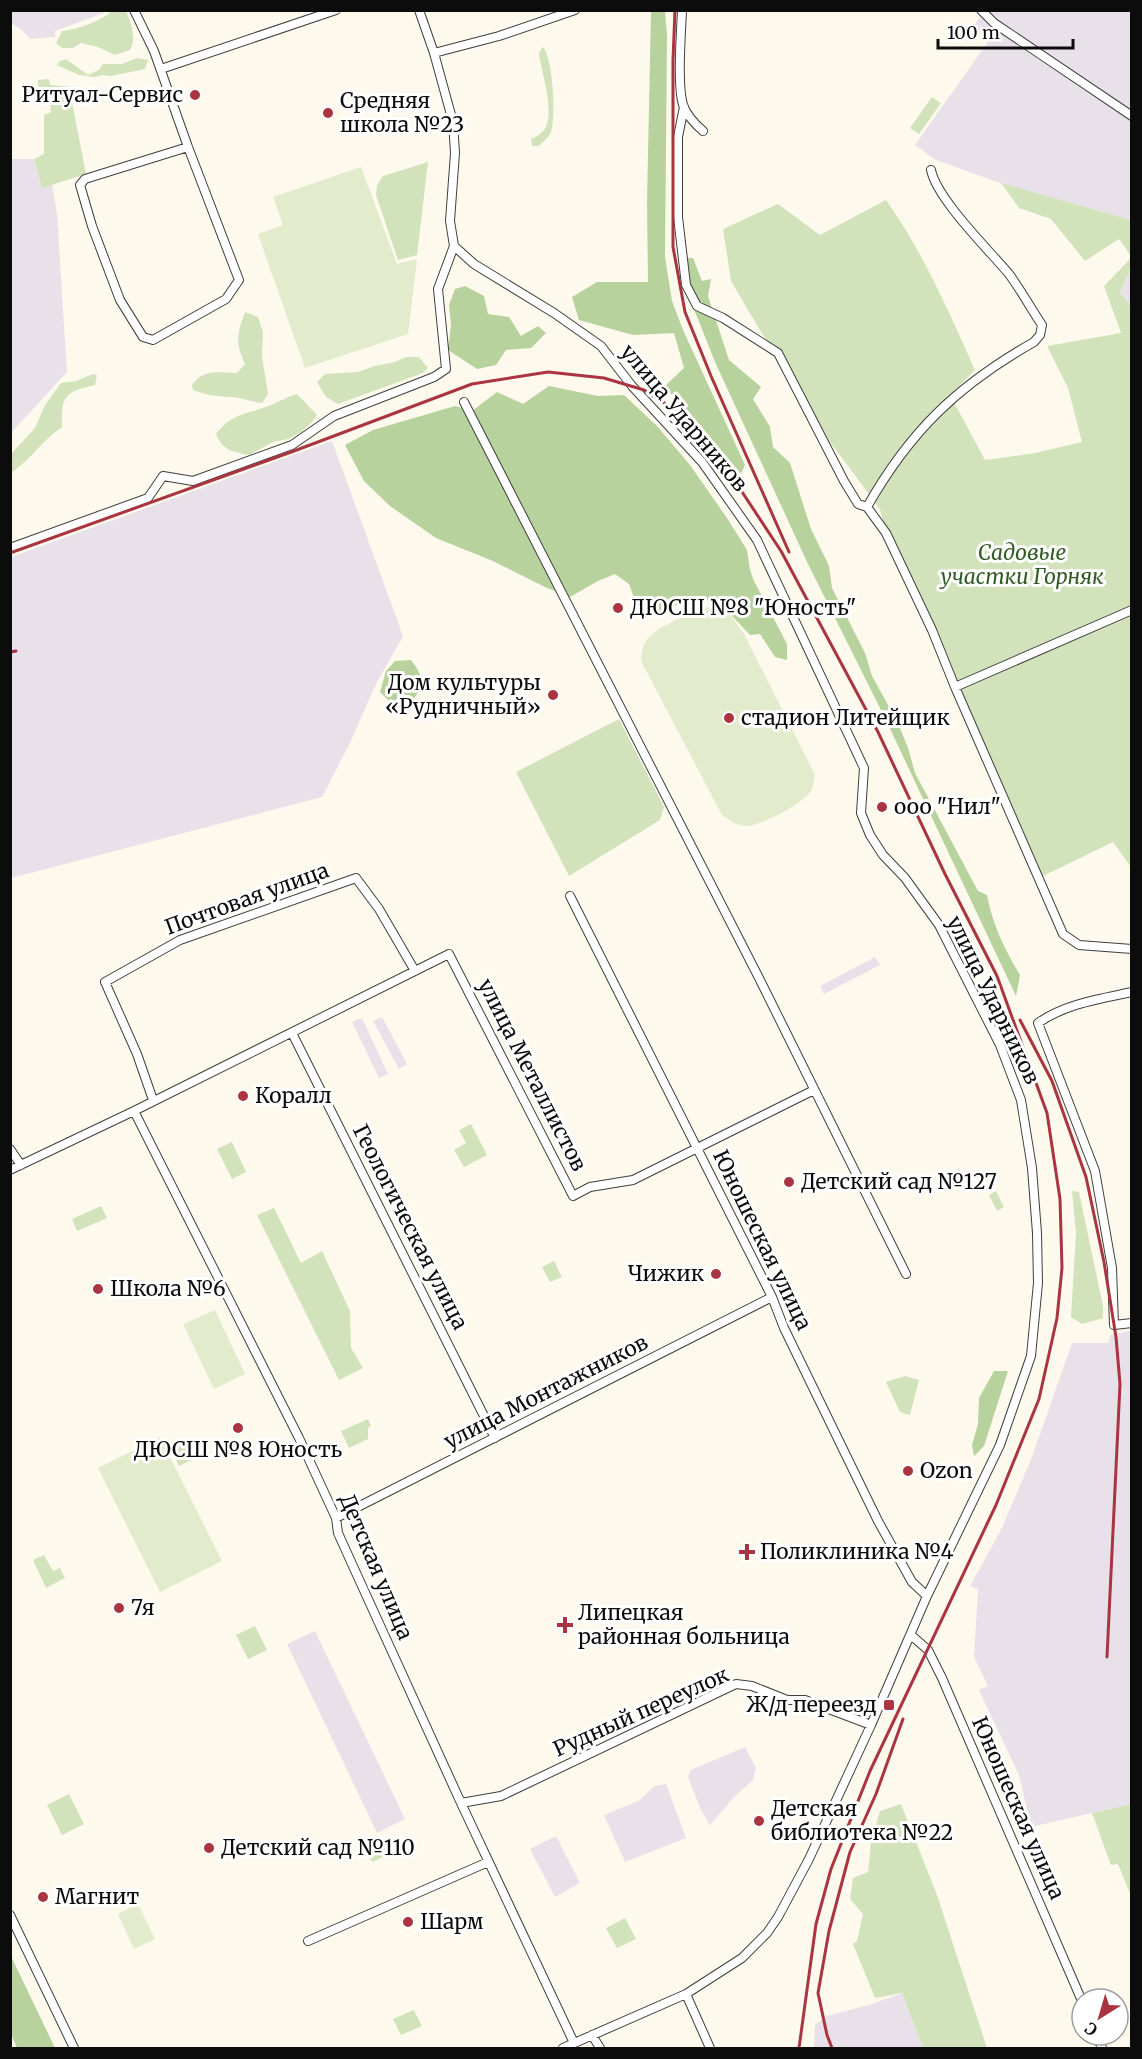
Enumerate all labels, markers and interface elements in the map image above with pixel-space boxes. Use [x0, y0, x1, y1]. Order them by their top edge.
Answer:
scale bar [938, 12, 1073, 50]
text: 100 m [947, 21, 1000, 44]
place label: Ритуал-Сервис [22, 81, 183, 108]
place label: Средняя школа №23 [340, 87, 464, 138]
marker: Ритуал-Сервис [188, 88, 202, 102]
marker: Средняя школа №23 [321, 106, 335, 120]
street label: улица Ударников [615, 339, 754, 497]
park label: Садовые участки Горняк [939, 539, 1104, 590]
place label: ДЮСШ №8 "Юность" [630, 594, 856, 621]
marker: ДЮСШ №8 "Юность" [611, 601, 625, 615]
place label: Дом культуры «Рудничный» [385, 669, 541, 720]
marker: Дом культуры «Рудничный» [546, 688, 560, 702]
place label: стадион Литейщик [741, 704, 950, 731]
marker: стадион Литейщик [722, 711, 736, 725]
place label: ооо "Нил" [894, 793, 1001, 820]
marker: ооо "Нил" [875, 800, 889, 814]
street label: Почтовая улица [161, 856, 332, 941]
street label: улица Ударников [941, 911, 1046, 1088]
street label: улица Металлистов [472, 974, 593, 1176]
place label: Коралл [255, 1082, 332, 1109]
marker: Коралл [236, 1089, 250, 1103]
street label: Геологическая улица [347, 1120, 474, 1334]
street label: Юношеская улица [707, 1145, 818, 1334]
place label: Детский сад №127 [801, 1168, 997, 1195]
marker: Детский сад №127 [782, 1175, 796, 1189]
place label: Чижик [628, 1260, 704, 1287]
marker: Чижик [709, 1267, 723, 1281]
place label: Школа №6 [110, 1275, 226, 1302]
marker: Школа №6 [91, 1282, 105, 1296]
street label: улица Монтажников [439, 1328, 652, 1455]
marker: ДЮСШ №8 Юность [231, 1421, 245, 1435]
place label: ДЮСШ №8 Юность [134, 1436, 343, 1463]
place label: Ozon [920, 1457, 973, 1484]
marker: Ozon [901, 1464, 915, 1478]
street label: Детская улица [334, 1490, 419, 1644]
place label: Поликлиника №4 [760, 1538, 954, 1565]
marker: Поликлиника №4 [738, 1543, 756, 1561]
place label: 7я [131, 1594, 154, 1621]
place label: Липецкая районная больница [578, 1599, 790, 1650]
marker: 7я [112, 1601, 126, 1615]
marker: Липецкая районная больница [556, 1616, 574, 1634]
street label: Рудный переулок [549, 1661, 733, 1762]
place label: Ж/д переезд [746, 1691, 877, 1718]
marker: Ж/д переезд [882, 1698, 896, 1712]
street label: Юношеская улица [966, 1712, 1071, 1903]
place label: Детская библиотека №22 [771, 1795, 953, 1846]
marker: Детская библиотека №22 [752, 1814, 766, 1828]
place label: Детский сад №110 [221, 1834, 415, 1861]
marker: Детский сад №110 [202, 1841, 216, 1855]
place label: Магнит [55, 1883, 140, 1910]
marker: Магнит [36, 1890, 50, 1904]
place label: Шарм [420, 1908, 484, 1935]
marker: Шарм [401, 1915, 415, 1929]
north arrow [1070, 1987, 1130, 2047]
text: С [1081, 2018, 1101, 2040]

